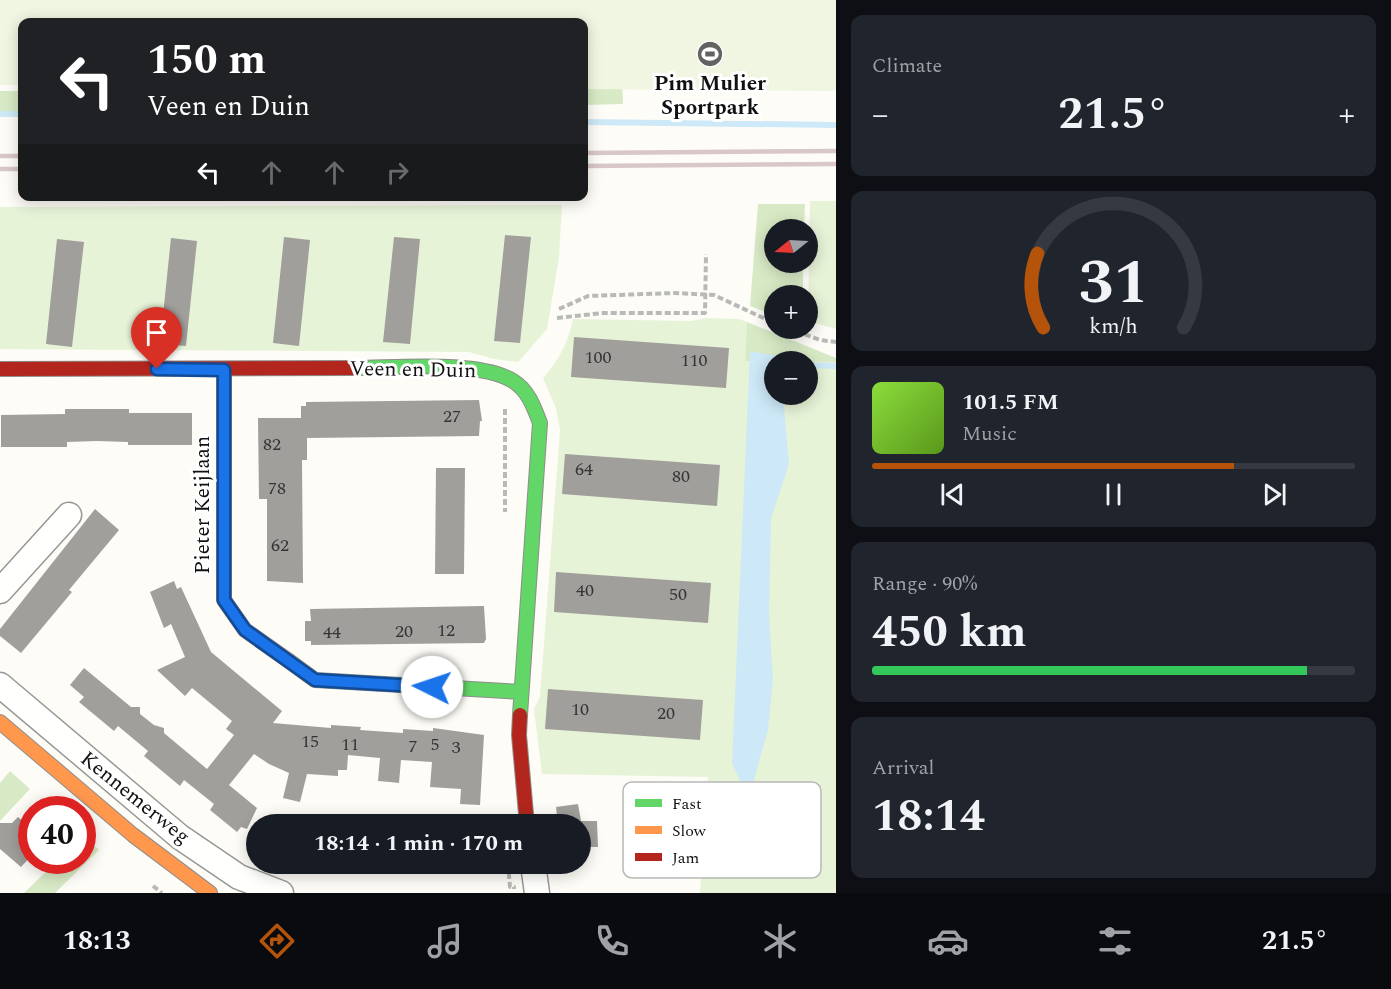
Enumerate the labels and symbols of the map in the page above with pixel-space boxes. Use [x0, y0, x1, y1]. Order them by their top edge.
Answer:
sports icon: Pim Mulier Sportpark [695, 39, 725, 69]
place label: Pim Mulier Sportpark [654, 68, 766, 124]
north arrow [764, 219, 818, 273]
pin [131, 307, 182, 369]
house number: 100 [585, 344, 612, 371]
house number: 110 [681, 347, 708, 374]
street label: Veen en Duin [349, 353, 477, 387]
house number: 27 [443, 403, 461, 430]
house number: 82 [263, 431, 281, 458]
street label: Pieter Keijlaan [187, 436, 219, 574]
house number: 64 [575, 456, 593, 483]
house number: 80 [672, 463, 690, 490]
house number: 78 [268, 475, 286, 502]
house number: 62 [271, 532, 289, 559]
house number: 40 [576, 577, 594, 604]
house number: 50 [669, 581, 687, 608]
house number: 12 [437, 617, 455, 644]
house number: 20 [395, 618, 413, 645]
house number: 44 [323, 619, 341, 646]
position arrow [400, 655, 464, 719]
house number: 10 [571, 696, 589, 723]
house number: 20 [657, 700, 675, 727]
house number: 15 [301, 728, 319, 755]
house number: 11 [341, 731, 359, 758]
house number: 5 [431, 731, 440, 758]
house number: 7 [409, 733, 418, 760]
house number: 3 [452, 734, 461, 761]
street label: Kennemerweg [73, 744, 197, 852]
legend [623, 782, 821, 878]
text: Fast [672, 792, 702, 816]
speed limit sign: 40 [18, 796, 96, 874]
text: Slow [672, 819, 707, 843]
text: Jam [672, 846, 700, 870]

